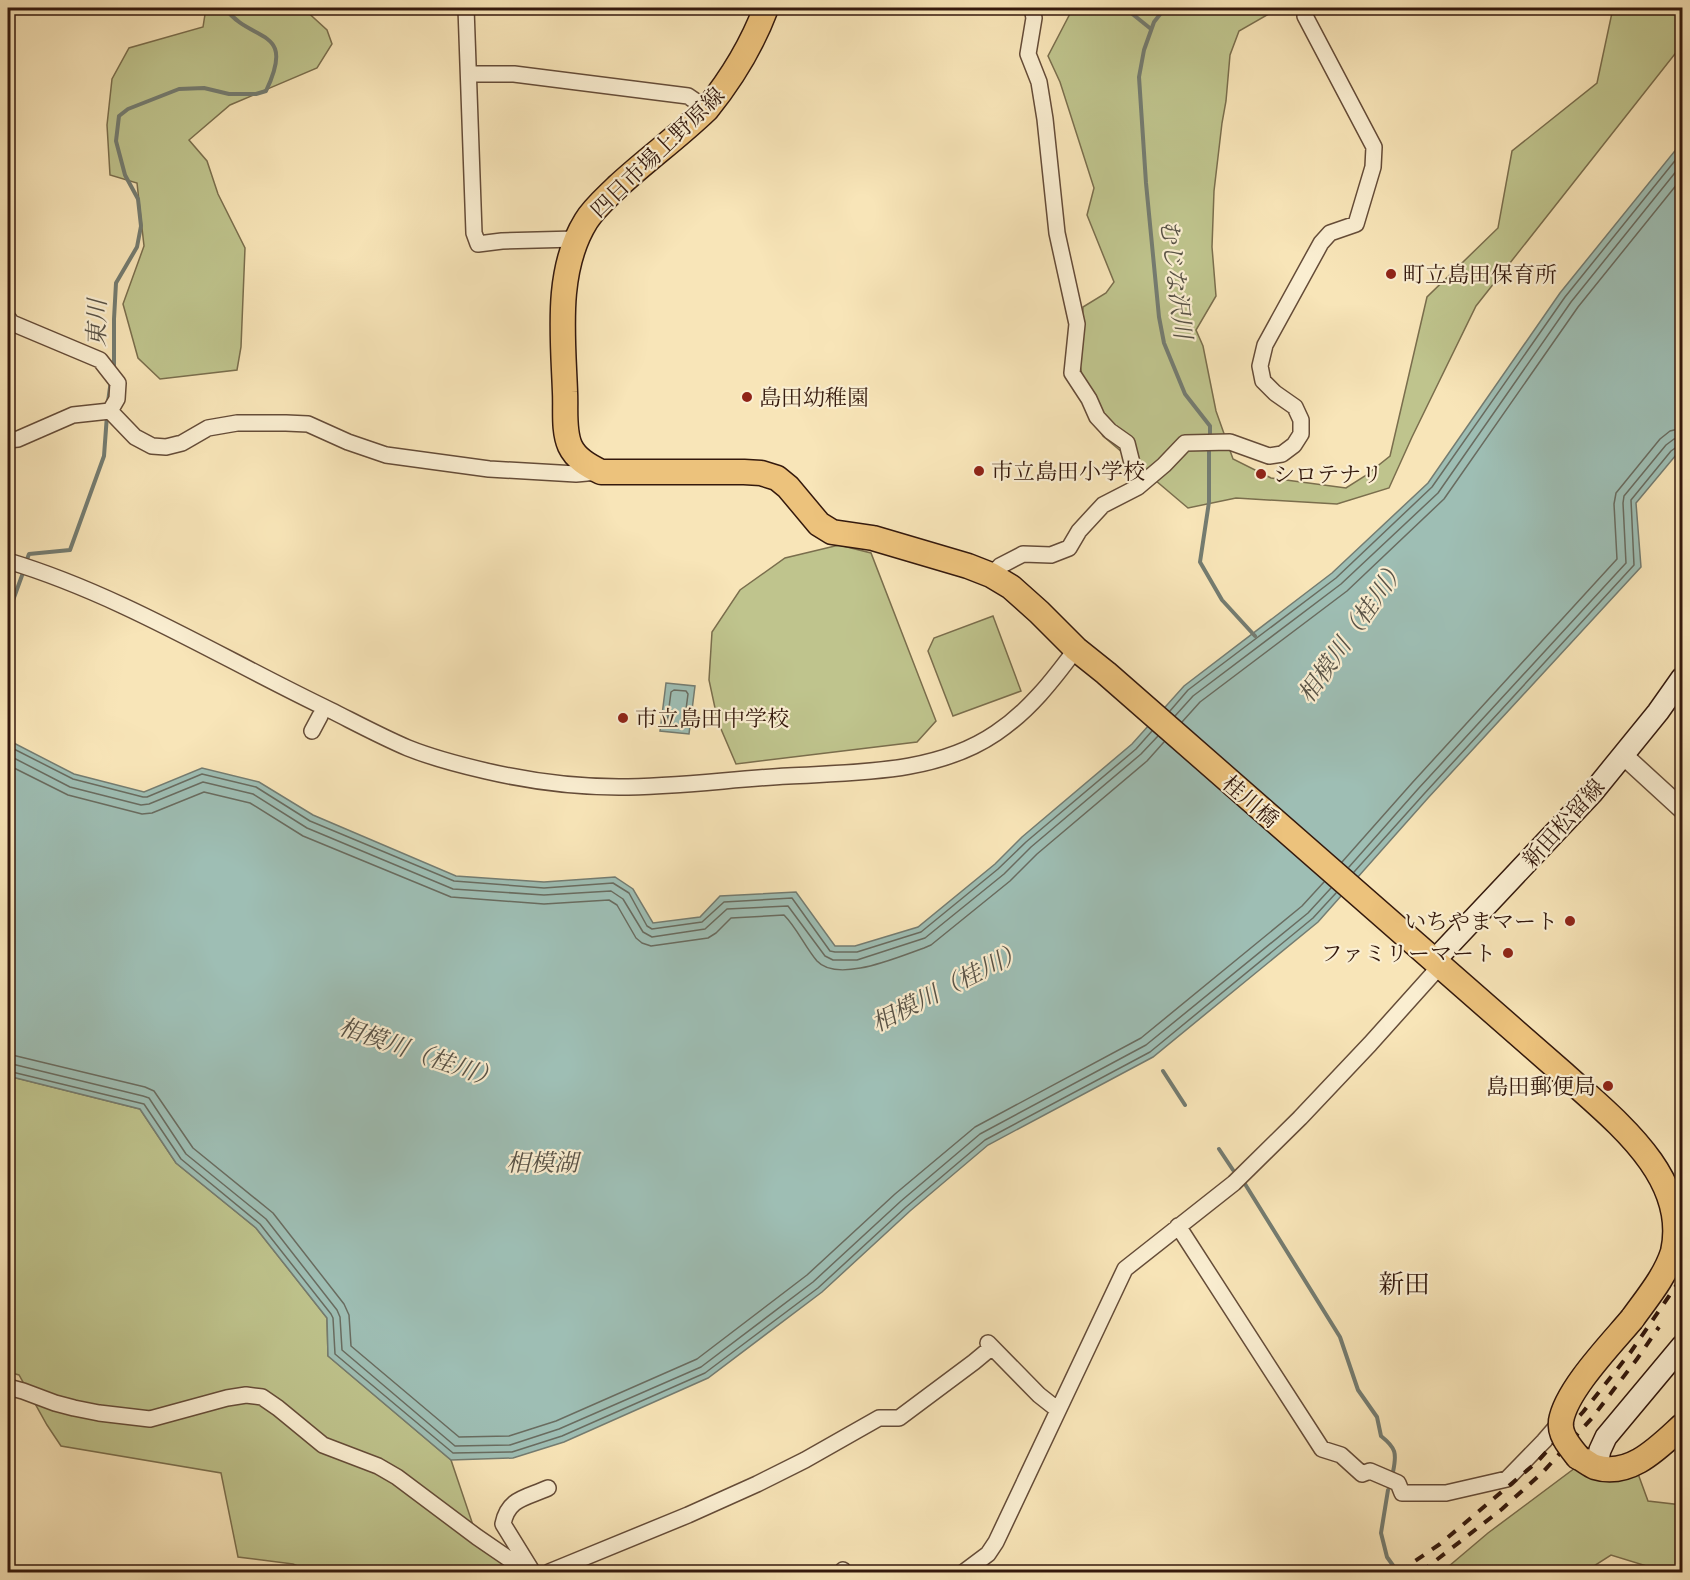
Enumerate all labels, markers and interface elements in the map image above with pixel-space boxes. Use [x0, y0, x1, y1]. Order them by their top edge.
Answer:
street label: 四日市場上野原線 [585, 82, 731, 224]
water label: むじな沢川 [1153, 218, 1199, 343]
place label: 町立島田保育所 [1403, 261, 1557, 289]
marker: 町立島田保育所 [1384, 267, 1398, 281]
water label: 東川 [82, 296, 113, 347]
place label: 島田幼稚園 [759, 384, 869, 412]
marker: 島田幼稚園 [740, 390, 754, 404]
place label: 市立島田小学校 [991, 458, 1145, 486]
place label: シロテナリ [1273, 461, 1383, 489]
marker: 市立島田小学校 [972, 464, 986, 478]
marker: シロテナリ [1254, 467, 1268, 481]
water label: 相模川（桂川） [1292, 554, 1413, 709]
place label: 市立島田中学校 [635, 705, 789, 733]
marker: 市立島田中学校 [616, 711, 630, 725]
street label: 桂川橋 [1216, 770, 1284, 834]
street label: 新田松留線 [1517, 773, 1611, 874]
place label: いちやまマート [1404, 908, 1558, 936]
marker: いちやまマート [1563, 914, 1577, 928]
water label: 相模川（桂川） [866, 935, 1030, 1039]
place label: ファミリーマート [1320, 940, 1496, 968]
marker: ファミリーマート [1501, 946, 1515, 960]
water label: 相模川（桂川） [334, 1011, 503, 1095]
place label: 島田郵便局 [1486, 1073, 1596, 1101]
marker: 島田郵便局 [1601, 1079, 1615, 1093]
water label: 相模湖 [506, 1148, 582, 1179]
district label: 新田 [1378, 1269, 1430, 1301]

